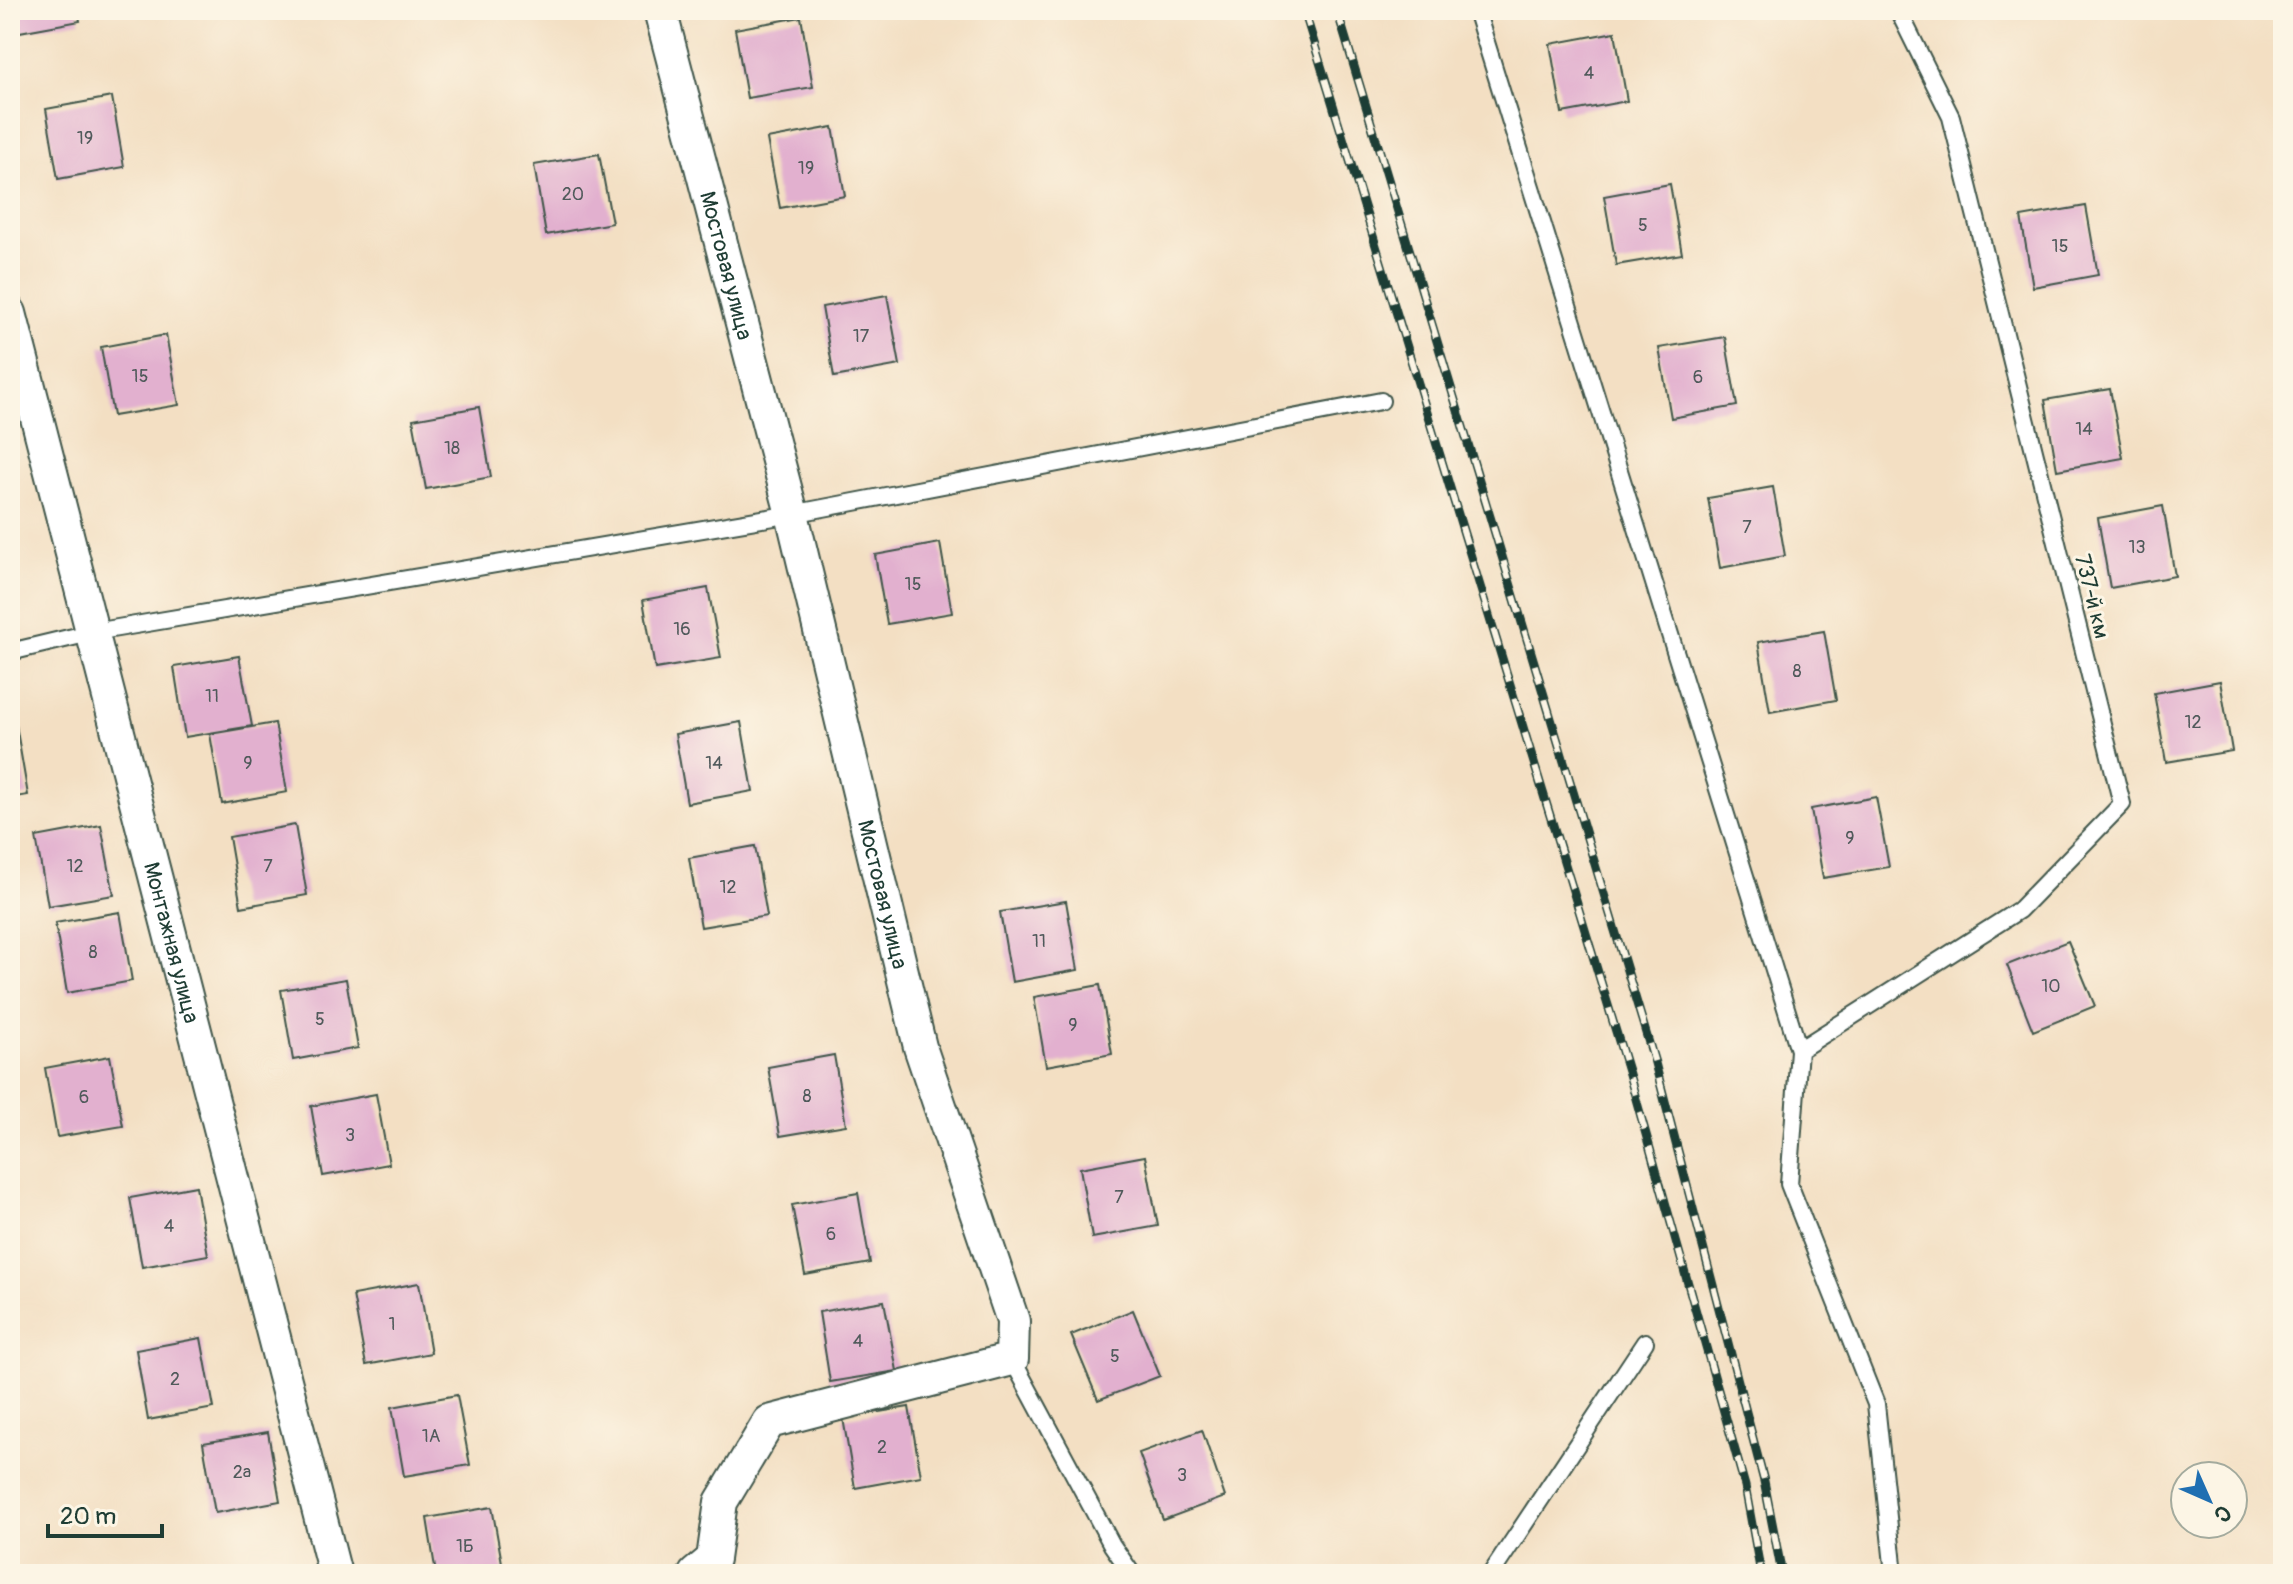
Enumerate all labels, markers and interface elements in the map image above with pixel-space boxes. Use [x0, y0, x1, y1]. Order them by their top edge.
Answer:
house number: 4 [1584, 62, 1595, 85]
house number: 19 [77, 127, 93, 150]
house number: 19 [798, 157, 814, 180]
house number: 20 [562, 183, 584, 206]
street label: Мостовая улица [693, 188, 759, 343]
house number: 5 [1638, 214, 1648, 237]
house number: 15 [2052, 235, 2068, 258]
house number: 17 [853, 325, 870, 348]
house number: 15 [132, 365, 148, 388]
house number: 6 [1693, 366, 1703, 389]
house number: 14 [2075, 418, 2093, 441]
house number: 18 [444, 437, 460, 460]
house number: 7 [1742, 516, 1752, 539]
house number: 13 [2128, 536, 2146, 559]
street label: 737-й км [2068, 551, 2116, 641]
house number: 15 [905, 573, 921, 596]
house number: 16 [673, 618, 691, 641]
house number: 8 [1792, 660, 1802, 683]
house number: 11 [205, 685, 219, 708]
house number: 12 [2184, 711, 2202, 734]
house number: 9 [243, 752, 253, 775]
house number: 14 [705, 752, 723, 775]
street label: Мостовая улица [851, 817, 914, 972]
house number: 9 [1845, 827, 1855, 850]
house number: 12 [66, 855, 84, 878]
house number: 7 [263, 855, 273, 878]
street label: Монтажная улица [137, 859, 205, 1026]
house number: 12 [719, 876, 737, 899]
house number: 11 [1032, 930, 1046, 953]
house number: 8 [88, 941, 98, 964]
house number: 10 [2041, 975, 2061, 998]
house number: 5 [315, 1008, 325, 1031]
house number: 9 [1068, 1014, 1078, 1037]
house number: 8 [802, 1085, 812, 1108]
house number: 6 [79, 1086, 89, 1109]
house number: 3 [345, 1124, 355, 1147]
house number: 7 [1114, 1186, 1124, 1209]
house number: 4 [164, 1215, 175, 1238]
house number: 6 [826, 1223, 836, 1246]
house number: 1 [388, 1313, 396, 1336]
house number: 4 [853, 1330, 864, 1353]
house number: 5 [1110, 1345, 1120, 1368]
house number: 2 [170, 1368, 180, 1391]
house number: 1А [422, 1425, 441, 1448]
house number: 2 [877, 1436, 887, 1459]
north arrow [2169, 1460, 2249, 1540]
house number: 2а [233, 1461, 251, 1484]
house number: 3 [1177, 1464, 1187, 1487]
scale bar [48, 1488, 162, 1538]
text: С [2207, 1499, 2237, 1528]
text: 20 m [60, 1502, 116, 1531]
house number: 1Б [456, 1535, 474, 1558]

